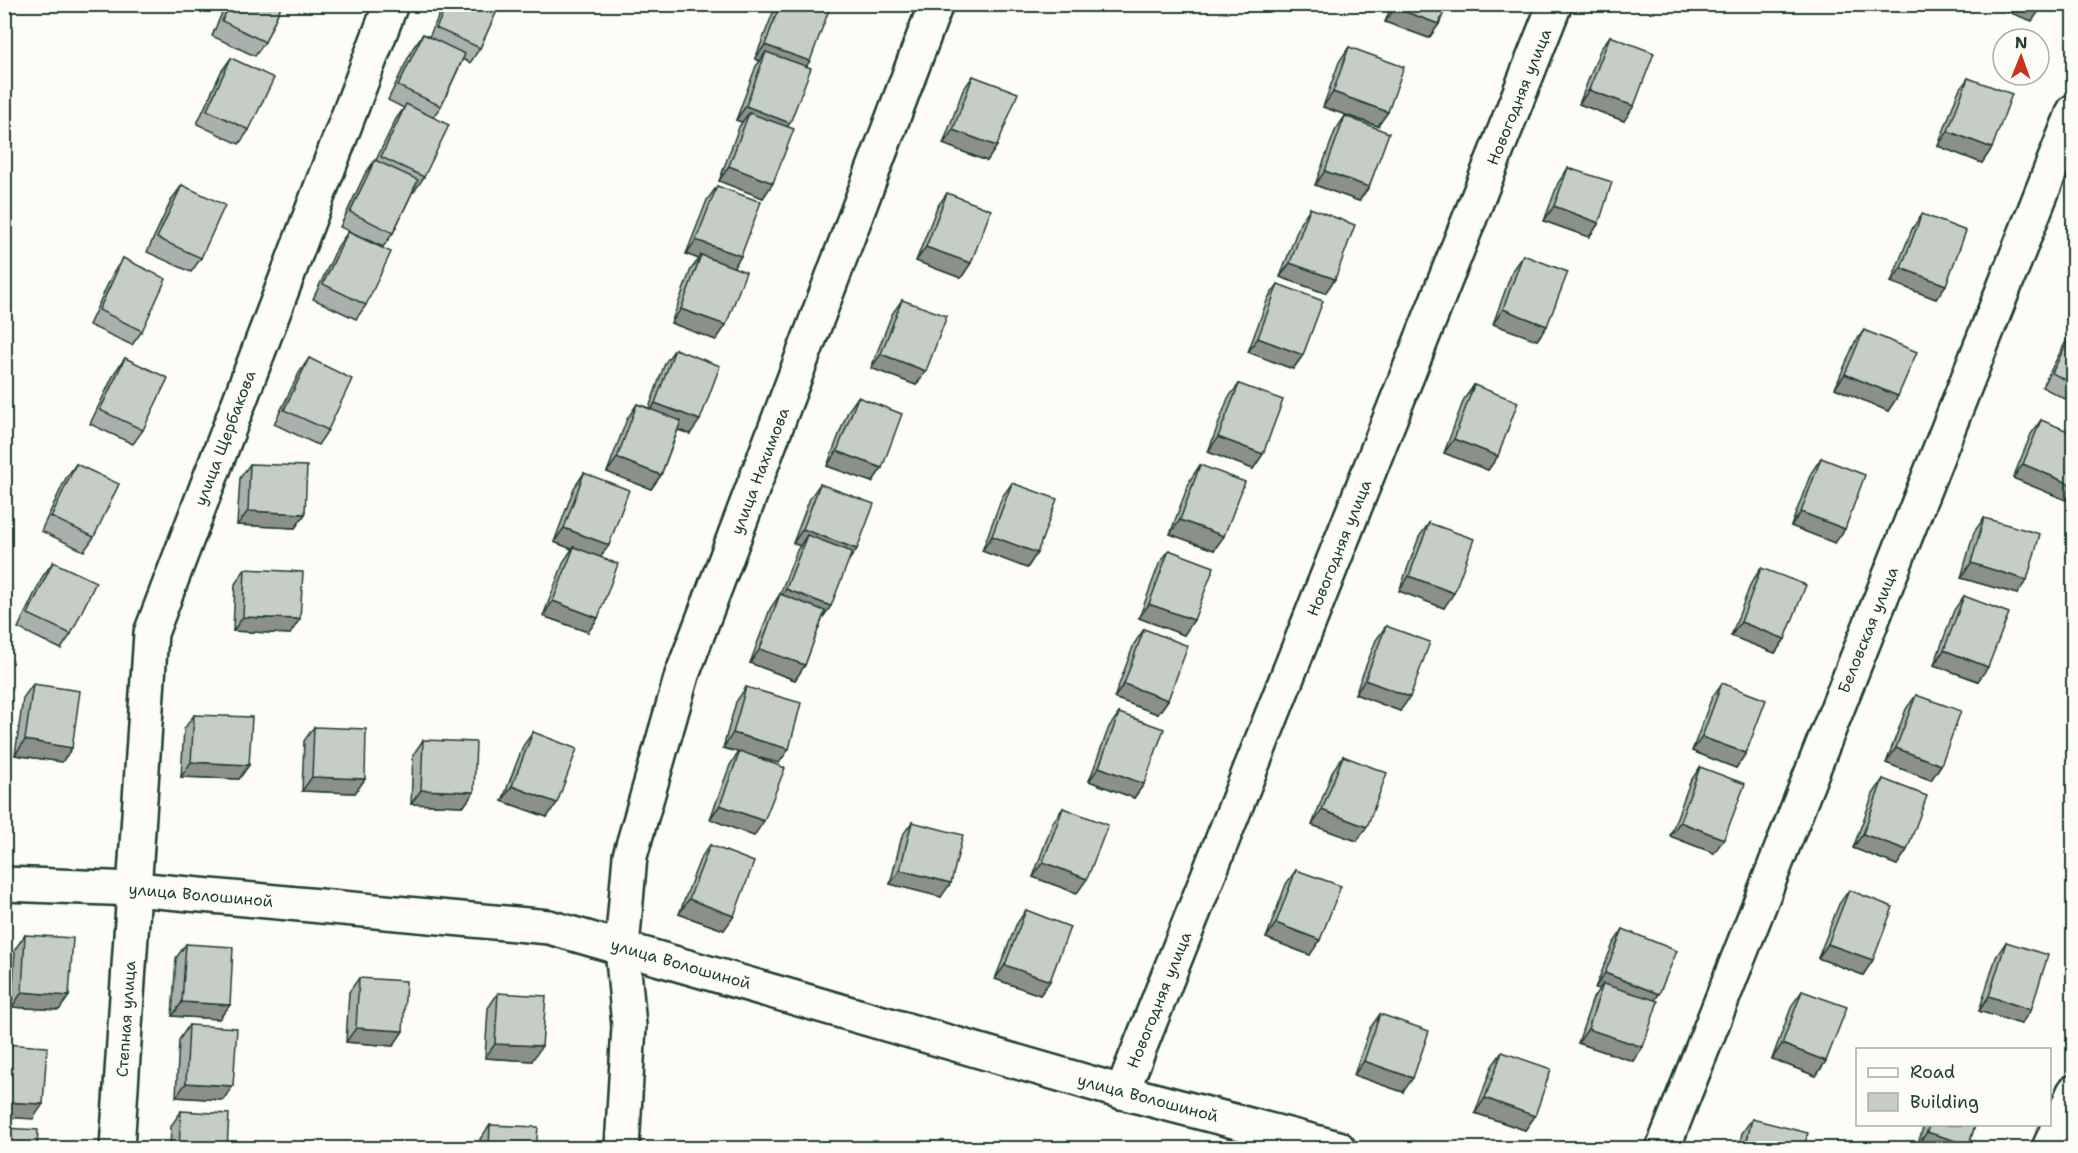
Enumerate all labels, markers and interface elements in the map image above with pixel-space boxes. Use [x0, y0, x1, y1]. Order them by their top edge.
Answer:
street label: Новогодняя улица [1482, 26, 1556, 168]
north arrow [1991, 27, 2051, 87]
text: N [2015, 32, 2028, 53]
street label: улица Щербакова [189, 367, 261, 509]
street label: улица Нахимова [726, 404, 794, 538]
street label: Новогодняя улица [1302, 477, 1376, 619]
street label: Беловская улица [1833, 564, 1903, 696]
street label: улица Волошиной [128, 878, 274, 912]
street label: Новогодняя улица [1122, 929, 1196, 1071]
street label: улица Волошиной [608, 934, 754, 994]
street label: Степная улица [111, 960, 141, 1078]
legend [1856, 1048, 2051, 1126]
text: Road [1910, 1060, 1955, 1084]
street label: улица Волошиной [1075, 1069, 1221, 1127]
text: Building [1910, 1090, 1979, 1114]

